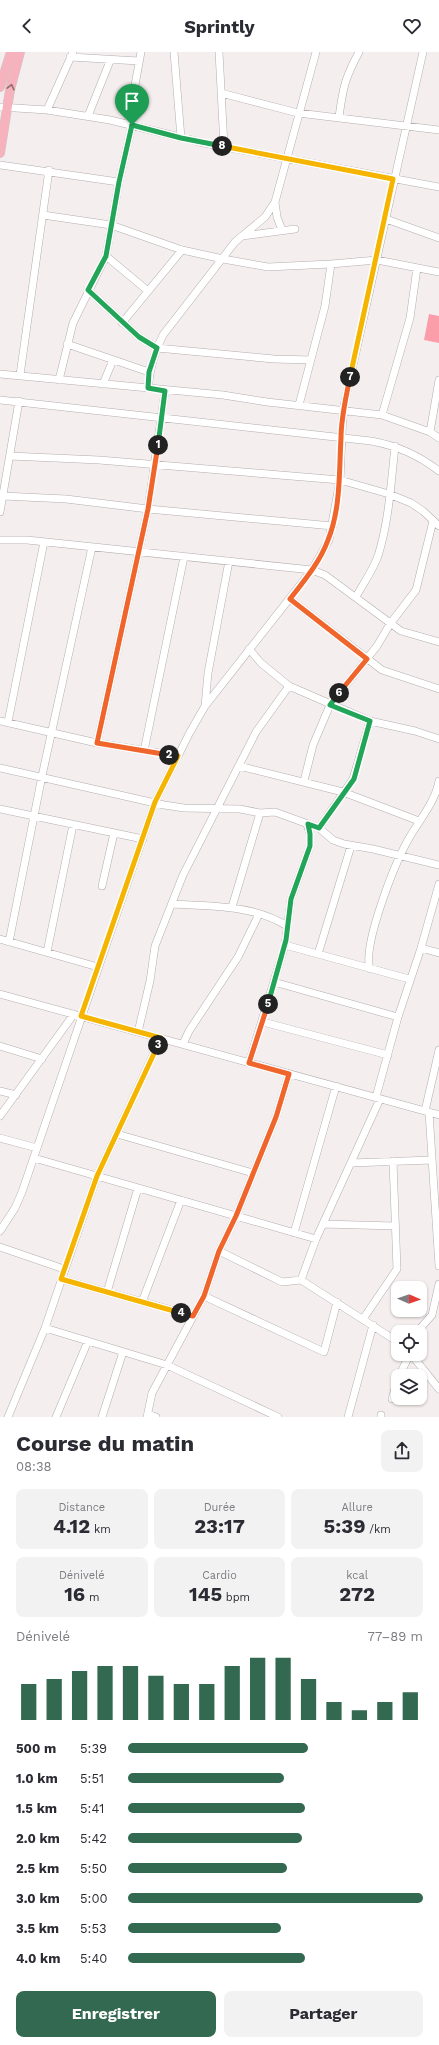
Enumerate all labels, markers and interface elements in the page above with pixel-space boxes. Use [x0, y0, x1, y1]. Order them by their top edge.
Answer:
icon: back [16, 15, 38, 37]
icon: heart [401, 15, 423, 37]
text: Sprintly [184, 16, 255, 37]
one-way arrow [6, 83, 14, 90]
pin [115, 84, 149, 125]
icon: arrive [121, 90, 143, 112]
pin: 8 [212, 136, 232, 156]
text: 8 [219, 139, 225, 152]
pin: 7 [340, 367, 360, 387]
text: 7 [347, 370, 353, 383]
pin: 1 [148, 435, 168, 455]
text: 1 [156, 438, 160, 451]
pin: 6 [329, 683, 349, 703]
text: 6 [336, 686, 342, 699]
pin: 2 [159, 745, 179, 765]
text: 2 [166, 748, 172, 761]
pin: 5 [258, 994, 278, 1014]
text: 5 [265, 997, 271, 1010]
pin: 3 [148, 1035, 168, 1055]
text: 3 [155, 1038, 161, 1051]
north arrow [391, 1281, 427, 1317]
map controls [391, 1281, 427, 1405]
pin: 4 [171, 1303, 191, 1323]
text: 4 [177, 1306, 185, 1319]
button: locate [391, 1325, 427, 1361]
button: layers [391, 1369, 427, 1405]
button: share [381, 1430, 423, 1472]
text: Course du matin [16, 1431, 194, 1456]
text: 08:38 [16, 1459, 52, 1474]
text: Distance [58, 1501, 105, 1514]
text: Durée [204, 1501, 235, 1514]
text: Allure [341, 1501, 373, 1514]
text: 4.12 [53, 1514, 90, 1538]
text: 23:17 [194, 1514, 245, 1538]
text: 5:39 [324, 1514, 365, 1538]
text: km [90, 1523, 111, 1536]
text: /km [365, 1523, 391, 1536]
text: Dénivelé [59, 1569, 105, 1582]
text: Cardio [202, 1569, 237, 1582]
text: kcal [346, 1569, 368, 1582]
text: 16 [64, 1582, 85, 1606]
text: 145 [189, 1582, 222, 1606]
text: 272 [339, 1582, 375, 1606]
text: m [85, 1591, 99, 1604]
text: bpm [222, 1591, 250, 1604]
text: Dénivelé [16, 1629, 70, 1644]
text: 77–89 m [368, 1629, 423, 1644]
text: 500 m [16, 1741, 56, 1756]
text: 5:39 [80, 1741, 107, 1756]
text: 1.0 km [16, 1771, 58, 1786]
text: 5:51 [80, 1771, 104, 1786]
text: 1.5 km [16, 1801, 57, 1816]
text: 5:41 [80, 1801, 104, 1816]
text: 2.0 km [16, 1831, 60, 1846]
text: 5:42 [80, 1831, 107, 1846]
text: 2.5 km [16, 1861, 59, 1876]
text: 5:50 [80, 1861, 107, 1876]
text: 3.0 km [16, 1891, 60, 1906]
text: 5:00 [80, 1891, 108, 1906]
text: 3.5 km [16, 1921, 59, 1936]
text: 5:53 [80, 1921, 107, 1936]
text: 4.0 km [16, 1951, 60, 1966]
text: 5:40 [80, 1951, 107, 1966]
button: Enregistrer [16, 1991, 216, 2037]
button: Partager [224, 1991, 423, 2037]

